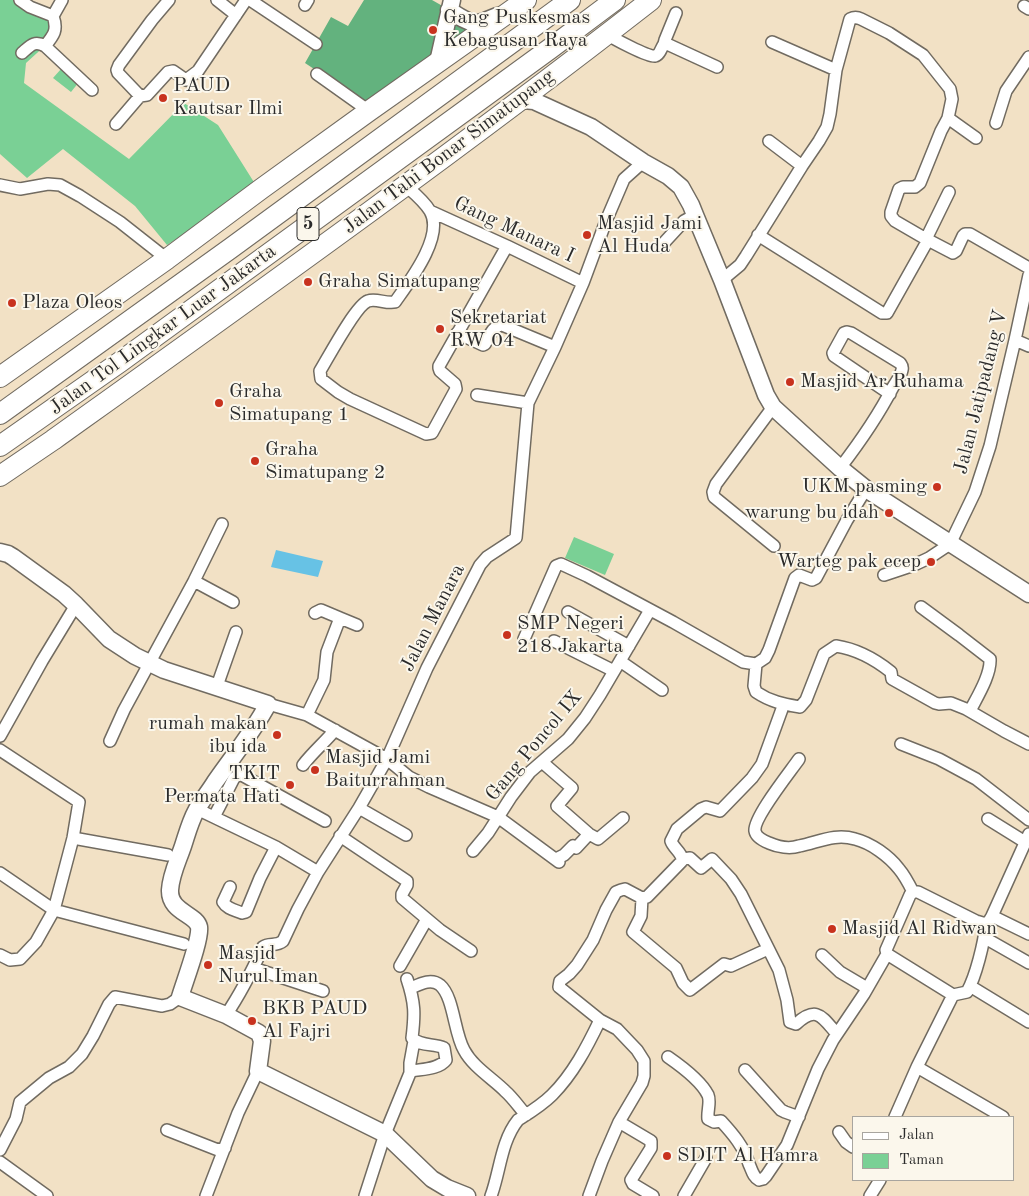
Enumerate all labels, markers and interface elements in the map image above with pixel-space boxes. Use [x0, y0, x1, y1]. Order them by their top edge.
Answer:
place label: Gang Puskesmas Kebagusan Raya [443, 6, 590, 53]
marker: Gang Puskesmas Kebagusan Raya [427, 24, 439, 36]
street label: Jalan Tahi Bonar Simatupang [338, 65, 560, 239]
place label: PAUD Kautsar Ilmi [173, 74, 283, 121]
marker: PAUD Kautsar Ilmi [157, 92, 169, 104]
street label: Gang Manara I [450, 192, 578, 268]
road number: 5 [297, 208, 319, 240]
place label: Masjid Jami Al Huda [597, 212, 702, 259]
marker: Masjid Jami Al Huda [581, 229, 593, 241]
street label: Jalan Tol Lingkar Luar Jakarta [45, 240, 281, 420]
place label: Graha Simatupang [318, 270, 480, 294]
marker: Graha Simatupang [302, 276, 314, 288]
place label: Plaza Oleos [22, 291, 122, 315]
marker: Plaza Oleos [6, 297, 18, 309]
place label: Sekretariat RW 04 [450, 306, 547, 353]
street label: Jalan Jatipadang V [949, 307, 1013, 477]
marker: Sekretariat RW 04 [434, 323, 446, 335]
place label: Masjid Ar Ruhama [800, 370, 964, 394]
marker: Masjid Ar Ruhama [784, 376, 796, 388]
place label: Graha Simatupang 1 [229, 380, 349, 427]
marker: Graha Simatupang 1 [213, 397, 225, 409]
place label: Graha Simatupang 2 [265, 438, 385, 485]
marker: Graha Simatupang 2 [249, 455, 261, 467]
place label: UKM pasming [802, 475, 927, 499]
marker: UKM pasming [931, 481, 943, 493]
place label: warung bu idah [745, 501, 879, 525]
marker: warung bu idah [883, 507, 895, 519]
place label: Warteg pak ecep [777, 550, 921, 574]
marker: Warteg pak ecep [925, 556, 937, 568]
street label: Jalan Manara [396, 560, 470, 676]
place label: SMP Negeri 218 Jakarta [517, 612, 624, 659]
marker: SMP Negeri 218 Jakarta [501, 629, 513, 641]
street label: Gang Poncol IX [481, 686, 587, 806]
place label: rumah makan ibu ida [149, 712, 267, 759]
marker: rumah makan ibu ida [271, 729, 283, 741]
place label: Masjid Jami Baiturrahman [325, 746, 445, 793]
place label: TKIT Permata Hati [164, 762, 280, 809]
marker: Masjid Jami Baiturrahman [309, 764, 321, 776]
marker: TKIT Permata Hati [284, 779, 296, 791]
place label: Masjid Al Ridwan [842, 917, 997, 941]
marker: Masjid Al Ridwan [826, 923, 838, 935]
place label: Masjid Nurul Iman [218, 942, 318, 989]
marker: Masjid Nurul Iman [202, 959, 214, 971]
place label: BKB PAUD Al Fajri [262, 997, 367, 1044]
marker: BKB PAUD Al Fajri [246, 1015, 258, 1027]
legend [852, 1116, 1014, 1181]
text: Jalan [899, 1128, 934, 1143]
place label: SDIT Al Hamra [677, 1144, 819, 1168]
marker: SDIT Al Hamra [661, 1150, 673, 1162]
text: Taman [899, 1153, 944, 1168]

